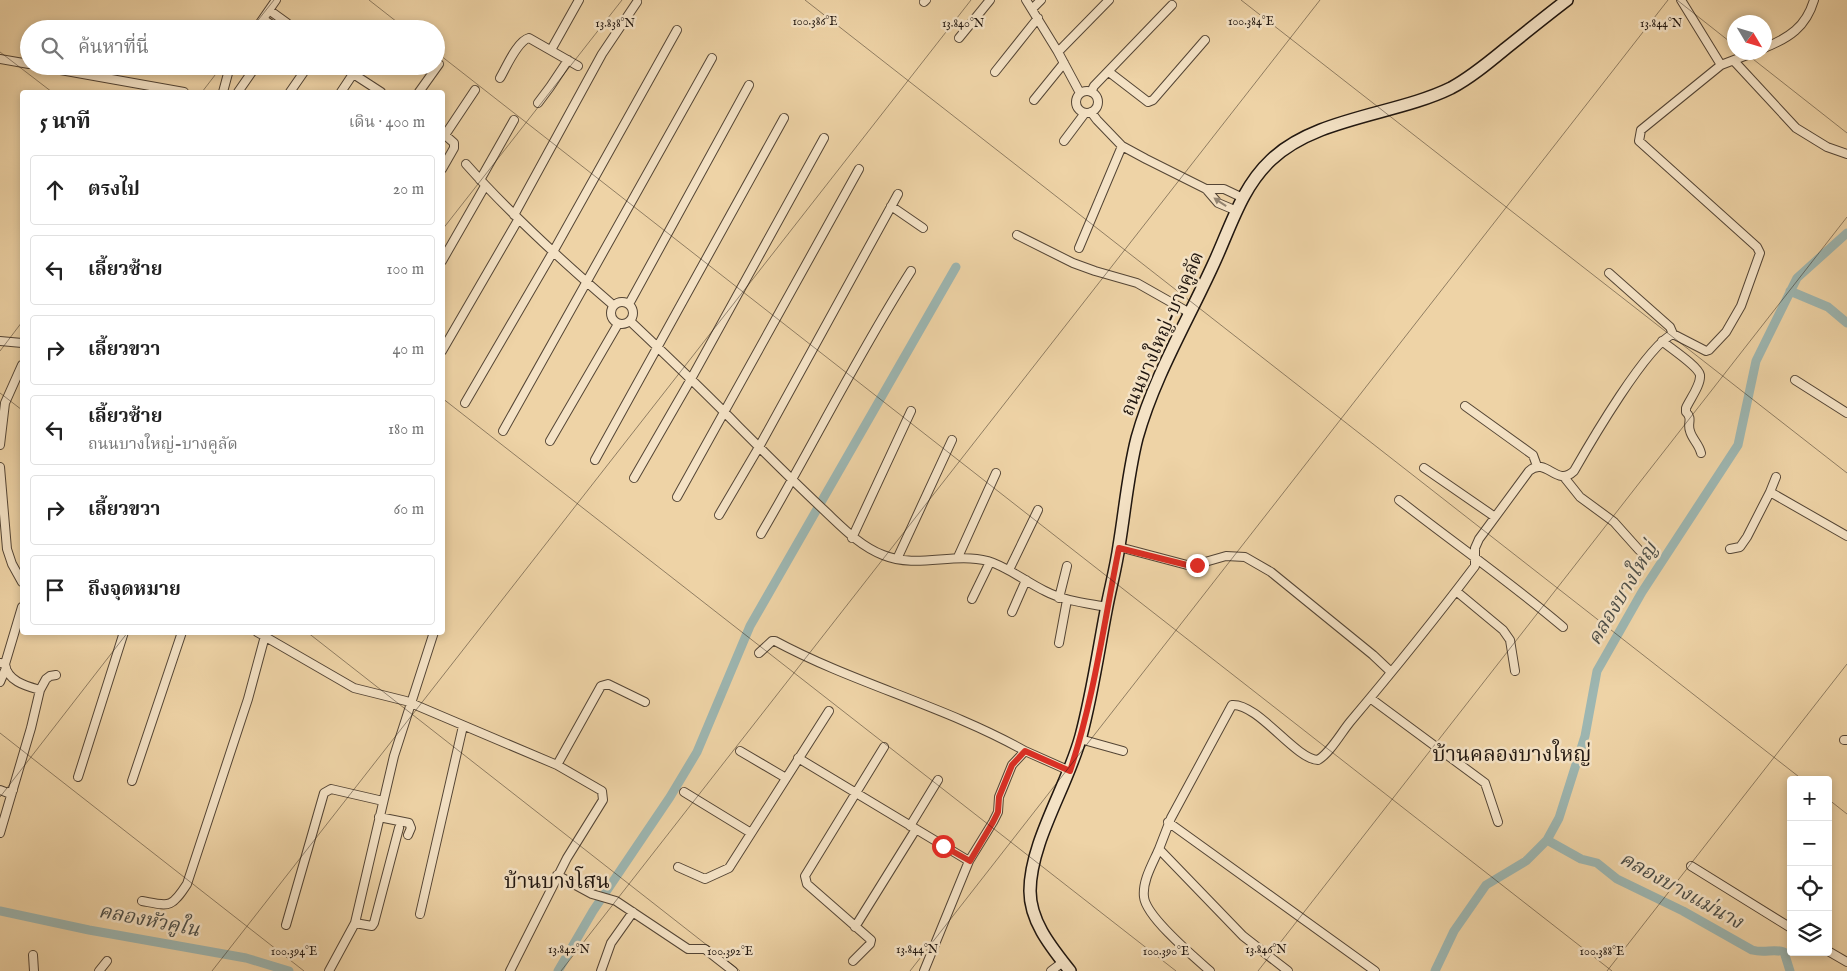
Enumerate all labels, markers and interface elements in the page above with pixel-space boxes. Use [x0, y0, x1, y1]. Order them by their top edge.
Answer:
text: 100.386°E [792, 14, 838, 29]
text: 100.384°E [1228, 14, 1274, 29]
north arrow [1727, 15, 1772, 60]
text: 13.838°N [595, 16, 635, 31]
text: 13.840°N [942, 16, 985, 31]
text: 13.844°N [1640, 16, 1683, 31]
search box [20, 20, 445, 75]
icon: search [38, 34, 66, 62]
text: ค้นหาที่นี่ [78, 36, 149, 60]
text: 5 นาที [40, 109, 91, 136]
text: เดิน · 400 m [349, 113, 425, 133]
icon: ahead [41, 176, 69, 204]
text: ตรงไป [88, 178, 140, 202]
text: 20 m [393, 180, 424, 200]
one-way arrow [1213, 197, 1227, 207]
street label: ถนนบางใหญ่-บางคูลัด [1113, 247, 1210, 420]
icon: left [41, 256, 69, 284]
text: เลี้ยวซ้าย [88, 258, 162, 282]
text: 100 m [387, 260, 424, 280]
icon: right [41, 336, 69, 364]
text: เลี้ยวขวา [88, 338, 160, 362]
text: 40 m [392, 340, 424, 360]
text: เลี้ยวซ้าย [88, 405, 162, 429]
icon: left [41, 416, 69, 444]
text: 180 m [388, 420, 424, 440]
text: ถนนบางใหญ่-บางคูลัด [88, 435, 238, 455]
icon: right [41, 496, 69, 524]
text: เลี้ยวขวา [88, 498, 160, 522]
text: 60 m [394, 500, 424, 520]
water label: คลองบางใหญ่ [1580, 534, 1665, 650]
route end [1186, 554, 1209, 577]
icon: arrive [41, 576, 69, 604]
text: ถึงจุดหมาย [88, 578, 181, 602]
district label: บ้านคลองบางใหญ่ [1433, 739, 1591, 769]
map controls [1787, 776, 1832, 956]
button: + [1787, 776, 1832, 821]
button: − [1787, 821, 1832, 866]
route start [932, 835, 955, 858]
water label: คลองบางแม่นาง [1615, 847, 1748, 936]
district label: บ้านบางโสน [504, 866, 610, 896]
button: locate [1787, 866, 1832, 911]
water label: คลองหัวคูใน [96, 896, 203, 943]
button: layers [1787, 911, 1832, 956]
text: 13.842°N [548, 942, 591, 957]
text: 13.844°N [896, 942, 939, 957]
text: 13.846°N [1245, 942, 1287, 957]
text: 100.394°E [271, 944, 317, 959]
text: 100.392°E [707, 944, 753, 959]
text: 100.390°E [1143, 944, 1189, 959]
text: 100.388°E [1580, 944, 1624, 959]

